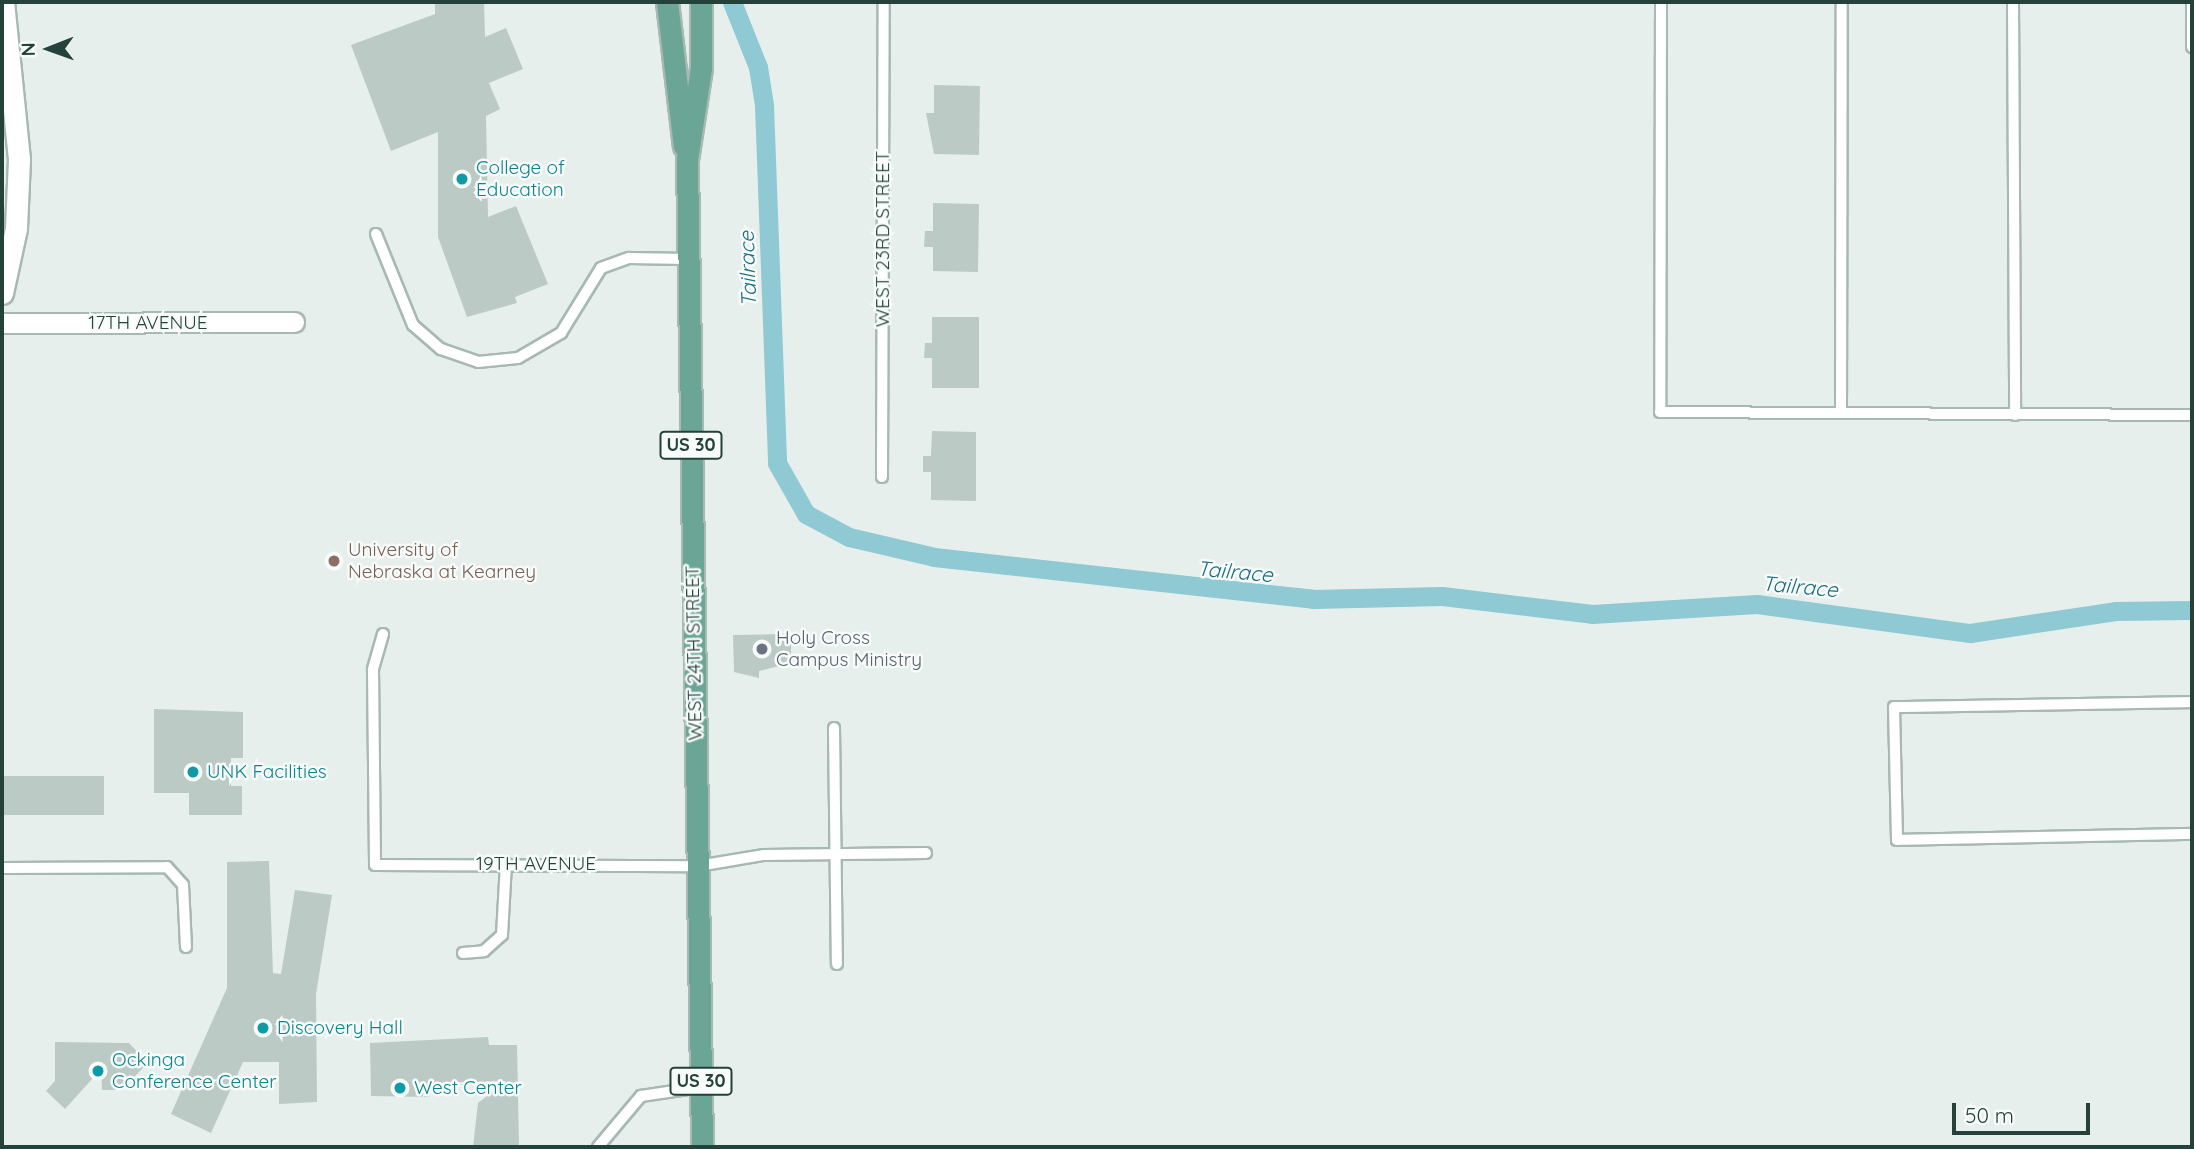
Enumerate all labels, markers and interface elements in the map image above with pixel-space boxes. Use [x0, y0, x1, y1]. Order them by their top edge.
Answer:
north arrow [14, 14, 84, 84]
text: N [16, 42, 40, 57]
street label: WEST 23RD STREET [872, 151, 894, 327]
place label: College of Education [476, 157, 565, 201]
marker: College of Education [454, 171, 470, 187]
water label: Tailrace [733, 231, 761, 307]
street label: 17TH AVENUE [88, 312, 208, 334]
road number: US 30 [658, 430, 724, 460]
place label: University of Nebraska at Kearney [348, 539, 536, 583]
marker: University of Nebraska at Kearney [326, 553, 342, 569]
water label: Tailrace [1196, 555, 1274, 587]
street label: WEST 24TH STREET [681, 565, 707, 741]
water label: Tailrace [1761, 570, 1839, 602]
place label: Holy Cross Campus Ministry [776, 627, 922, 671]
marker: Holy Cross Campus Ministry [754, 641, 770, 657]
place label: UNK Facilities [207, 761, 327, 783]
marker: UNK Facilities [185, 764, 201, 780]
street label: 19TH AVENUE [476, 853, 596, 875]
place label: Discovery Hall [277, 1017, 403, 1039]
marker: Discovery Hall [255, 1020, 271, 1036]
place label: Ockinga Conference Center [112, 1049, 277, 1093]
marker: Ockinga Conference Center [90, 1063, 106, 1079]
road number: US 30 [668, 1066, 734, 1096]
place label: West Center [414, 1077, 522, 1099]
marker: West Center [392, 1080, 408, 1096]
scale bar [1956, 1090, 2094, 1134]
text: 50 m [1965, 1102, 2014, 1128]

